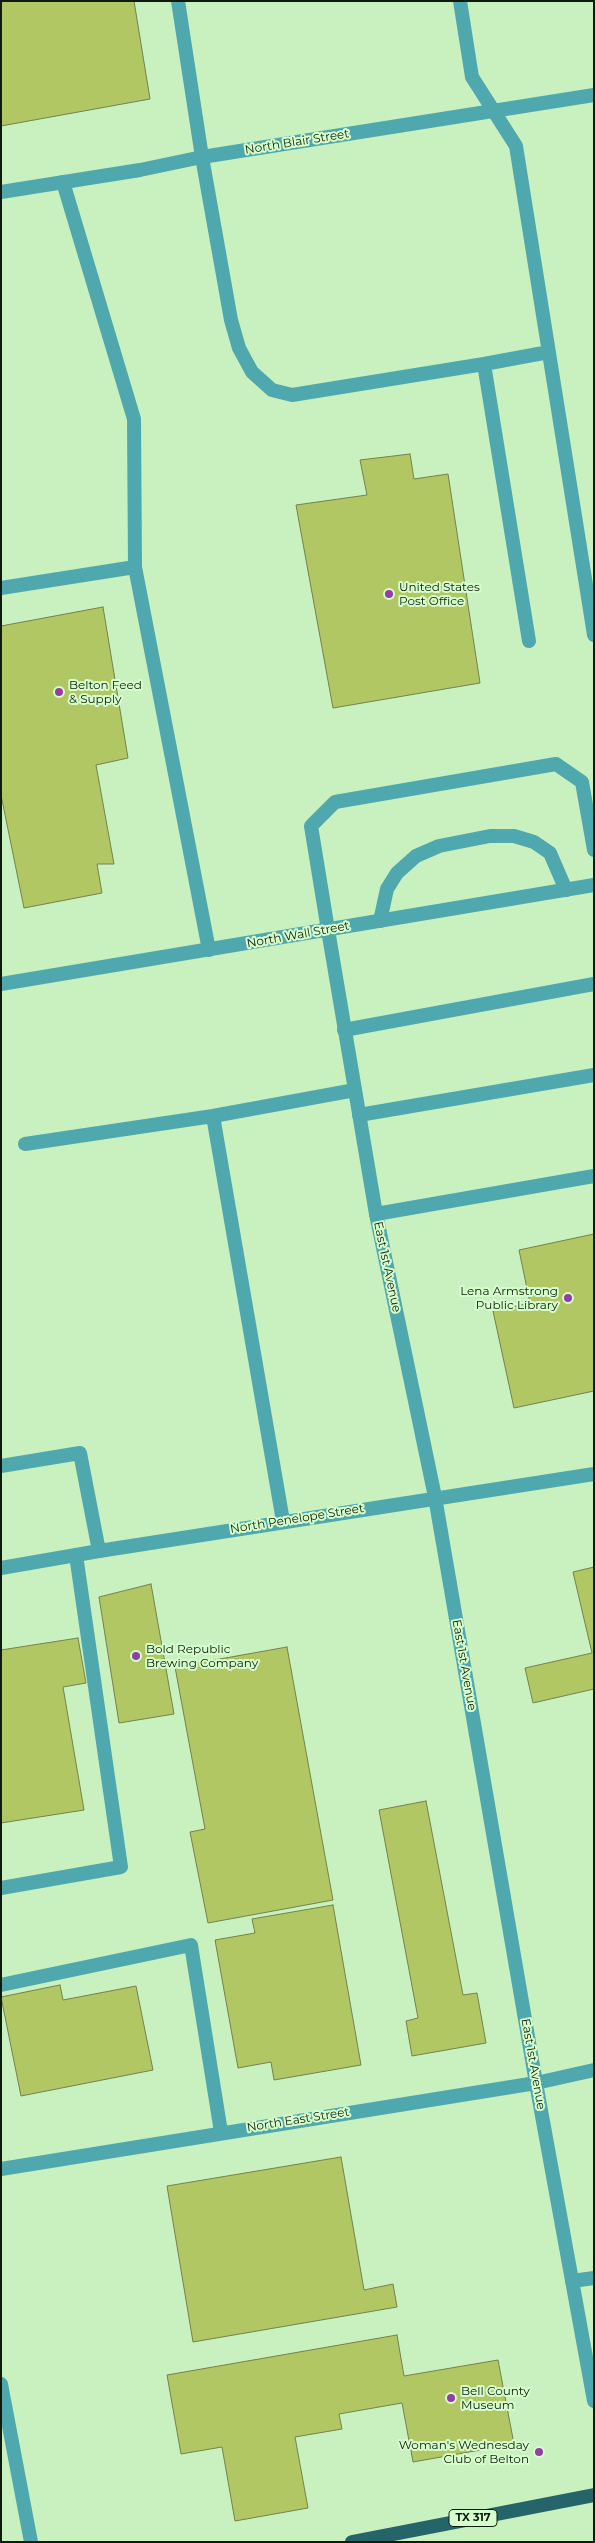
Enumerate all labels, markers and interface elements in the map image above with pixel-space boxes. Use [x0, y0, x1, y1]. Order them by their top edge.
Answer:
street label: North Blair Street [244, 127, 350, 157]
place label: United States Post Office [399, 580, 480, 608]
marker: United States Post Office [383, 588, 395, 600]
place label: Belton Feed & Supply [69, 678, 142, 706]
marker: Belton Feed & Supply [53, 686, 65, 698]
street label: North Wall Street [246, 919, 350, 951]
street label: East 1st Avenue [370, 1220, 404, 1314]
place label: Lena Armstrong Public Library [460, 1284, 558, 1312]
marker: Lena Armstrong Public Library [562, 1292, 574, 1304]
street label: North Penelope Street [229, 1501, 365, 1537]
street label: East 1st Avenue [449, 1618, 479, 1712]
place label: Bold Republic Brewing Company [146, 1642, 258, 1670]
marker: Bold Republic Brewing Company [130, 1650, 142, 1662]
street label: East 1st Avenue [518, 2017, 548, 2111]
street label: North East Street [246, 2105, 350, 2135]
place label: Bell County Museum [461, 2384, 530, 2412]
marker: Bell County Museum [445, 2392, 457, 2404]
place label: Woman's Wednesday Club of Belton [399, 2438, 529, 2466]
marker: Woman's Wednesday Club of Belton [533, 2446, 545, 2458]
road number: TX 317 [449, 2510, 497, 2526]

